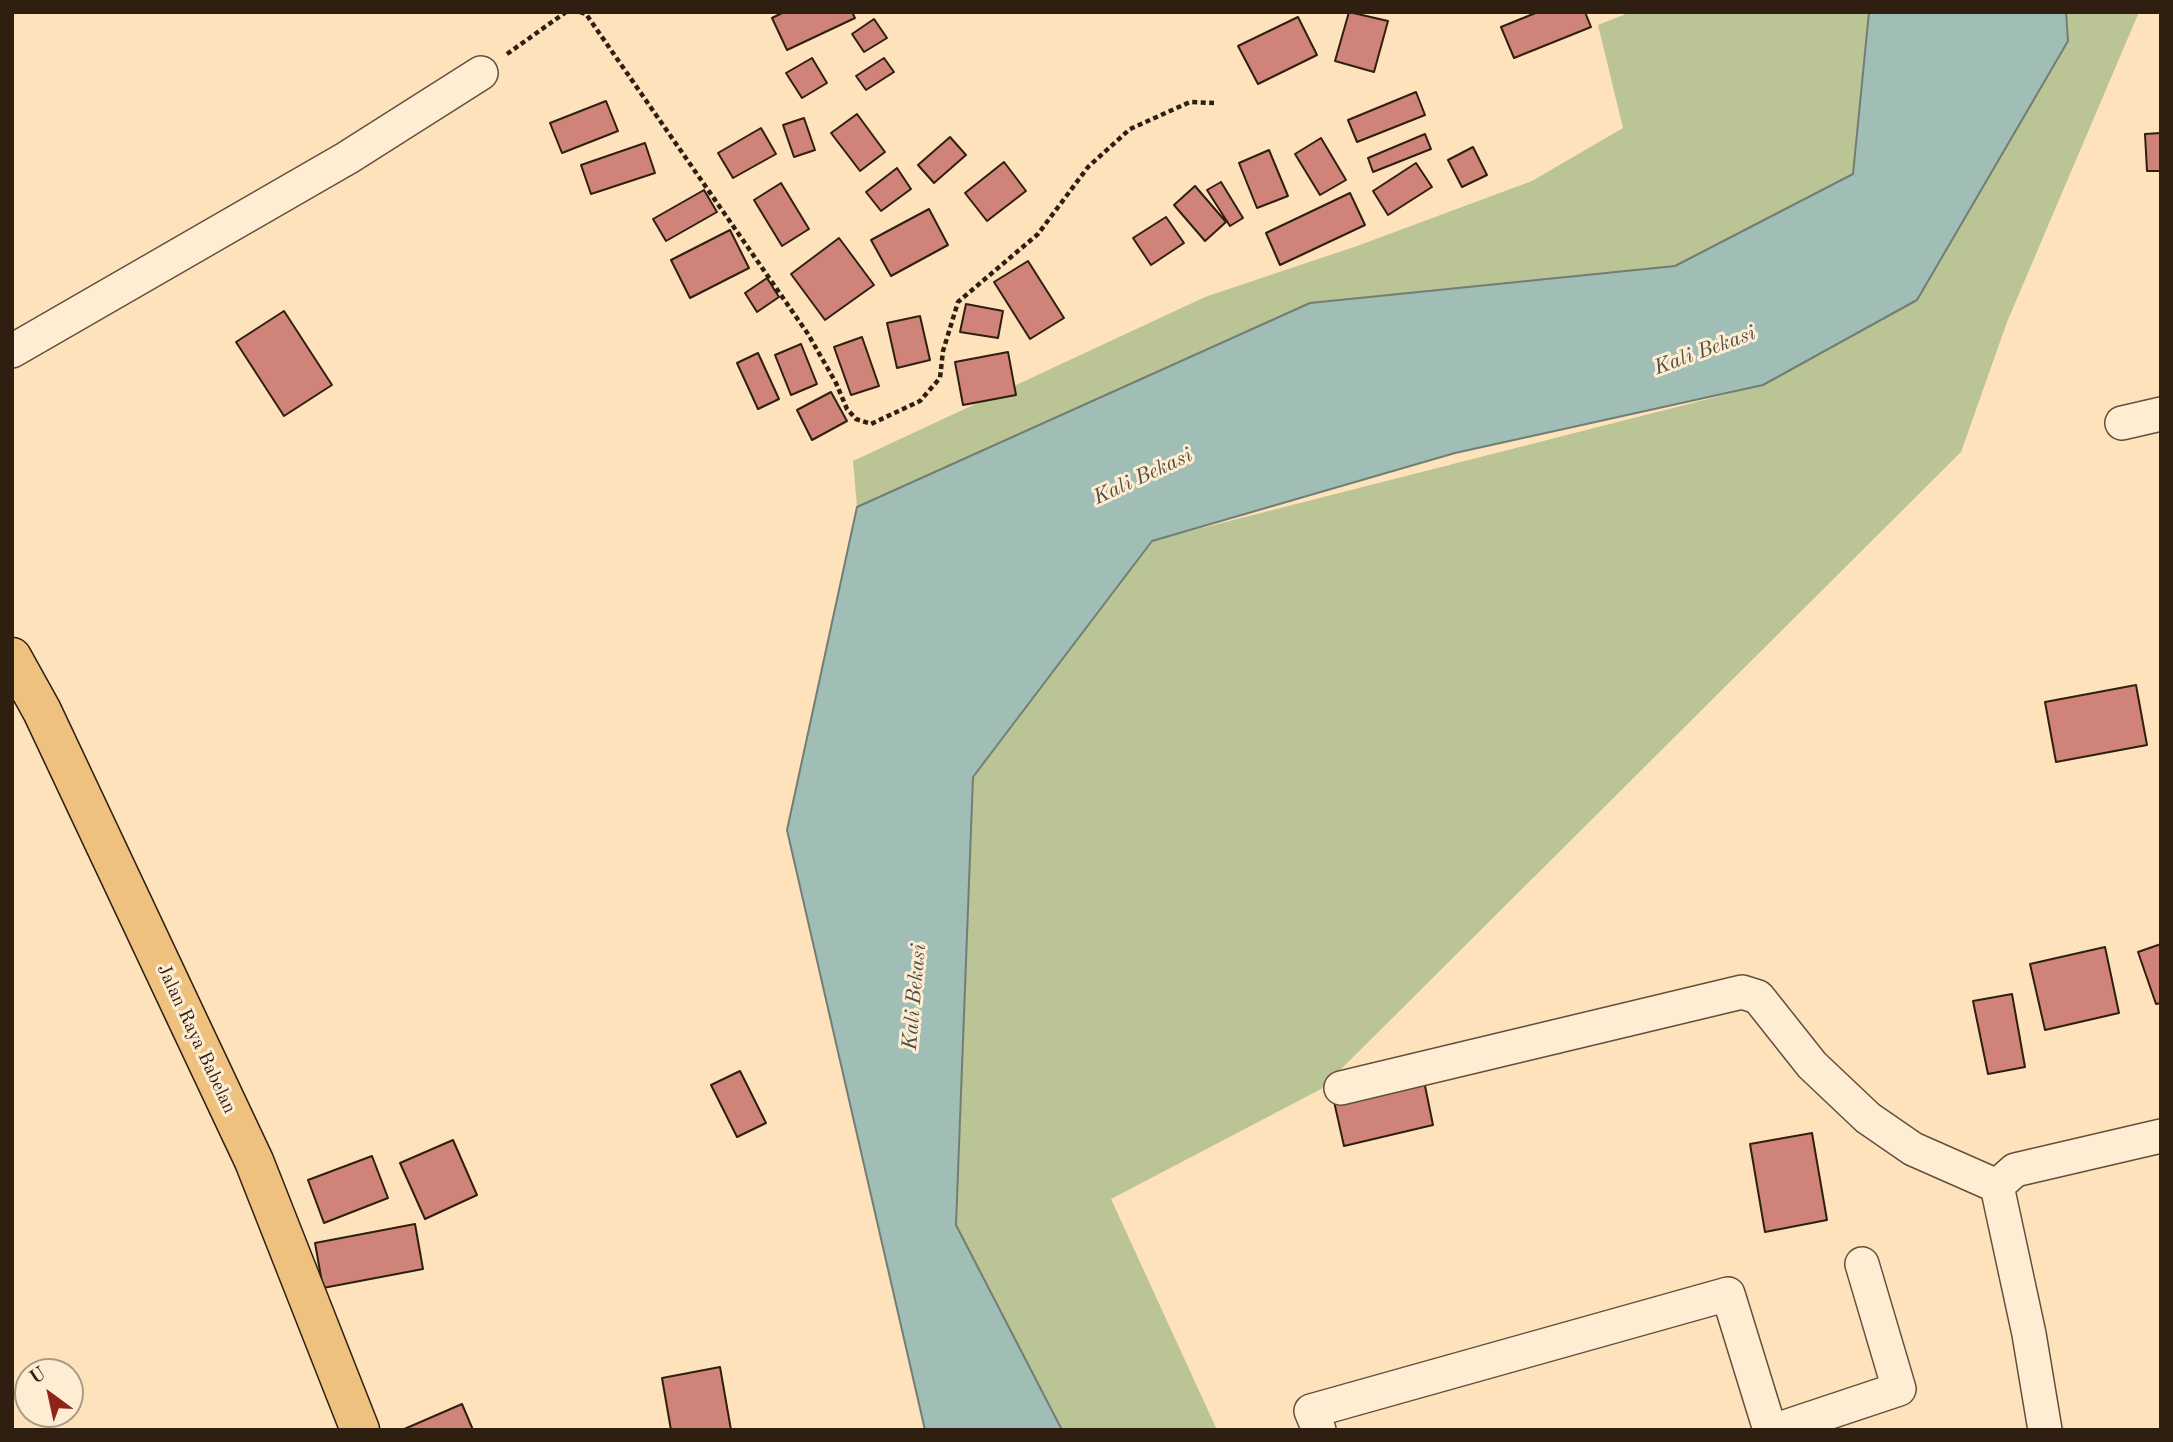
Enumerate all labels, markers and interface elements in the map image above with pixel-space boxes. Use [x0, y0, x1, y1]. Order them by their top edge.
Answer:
water label: Kali Bekasi [1651, 321, 1759, 381]
water label: Kali Bekasi [1089, 443, 1197, 511]
water label: Kali Bekasi [898, 943, 932, 1051]
street label: Jalan Raya Babelan [151, 961, 241, 1117]
north arrow [14, 1358, 84, 1428]
text: U [27, 1365, 50, 1389]

